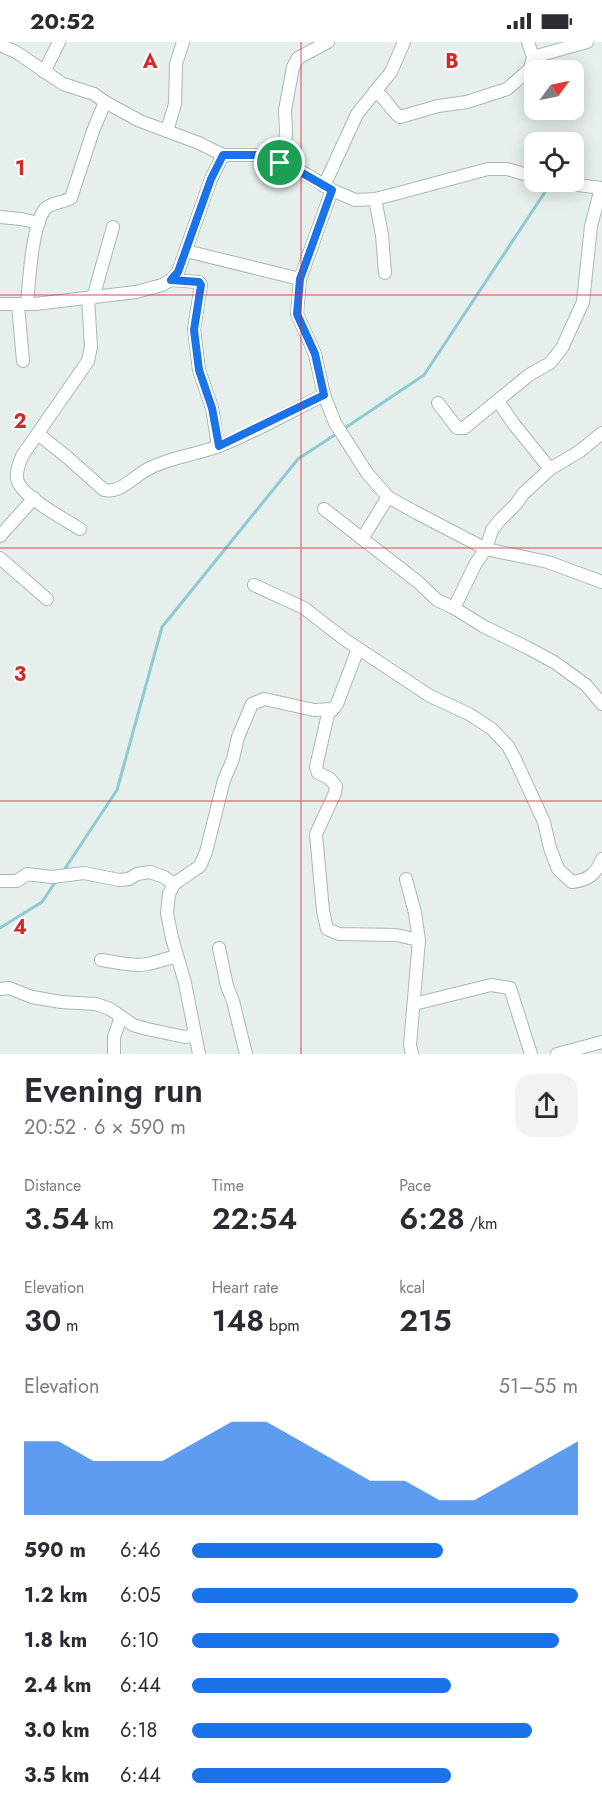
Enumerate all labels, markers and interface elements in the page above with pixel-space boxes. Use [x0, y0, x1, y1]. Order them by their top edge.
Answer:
text: 20:52 [30, 5, 95, 37]
text: A [142, 47, 158, 76]
text: B [445, 47, 459, 76]
north arrow [524, 60, 584, 120]
map controls [524, 60, 584, 192]
button: locate [524, 132, 584, 192]
pin [254, 137, 305, 188]
icon: arrive [263, 146, 296, 179]
text: 1 [15, 154, 25, 183]
text: 2 [13, 407, 27, 436]
text: 3 [14, 660, 26, 689]
text: 4 [13, 913, 27, 942]
text: Evening run [24, 1067, 203, 1114]
button: share [515, 1074, 578, 1137]
text: 20:52 · 6 × 590 m [24, 1113, 186, 1142]
text: Distance [24, 1174, 81, 1197]
text: Time [212, 1174, 244, 1197]
text: Pace [399, 1174, 431, 1197]
text: 3.54 [24, 1197, 89, 1240]
text: 22:54 [212, 1197, 297, 1240]
text: 6:28 [399, 1197, 465, 1240]
text: km [89, 1212, 114, 1235]
text: /km [465, 1212, 497, 1235]
text: Elevation [24, 1276, 84, 1299]
text: Heart rate [212, 1276, 278, 1299]
text: kcal [399, 1276, 425, 1299]
text: 30 [24, 1299, 61, 1342]
text: 148 [212, 1299, 264, 1342]
text: 215 [399, 1299, 452, 1342]
text: m [61, 1314, 78, 1337]
text: bpm [264, 1314, 300, 1337]
text: Elevation [24, 1372, 99, 1401]
text: 51–55 m [499, 1372, 578, 1401]
text: 590 m [24, 1536, 86, 1565]
text: 6:46 [120, 1536, 161, 1565]
text: 1.2 km [24, 1581, 88, 1610]
text: 6:05 [120, 1581, 161, 1610]
text: 1.8 km [24, 1626, 87, 1655]
text: 6:10 [120, 1626, 159, 1655]
text: 2.4 km [24, 1671, 91, 1700]
text: 6:44 [120, 1671, 161, 1700]
text: 3.0 km [24, 1716, 90, 1745]
text: 6:18 [120, 1716, 157, 1745]
text: 3.5 km [24, 1761, 89, 1790]
text: 6:44 [120, 1761, 161, 1790]

